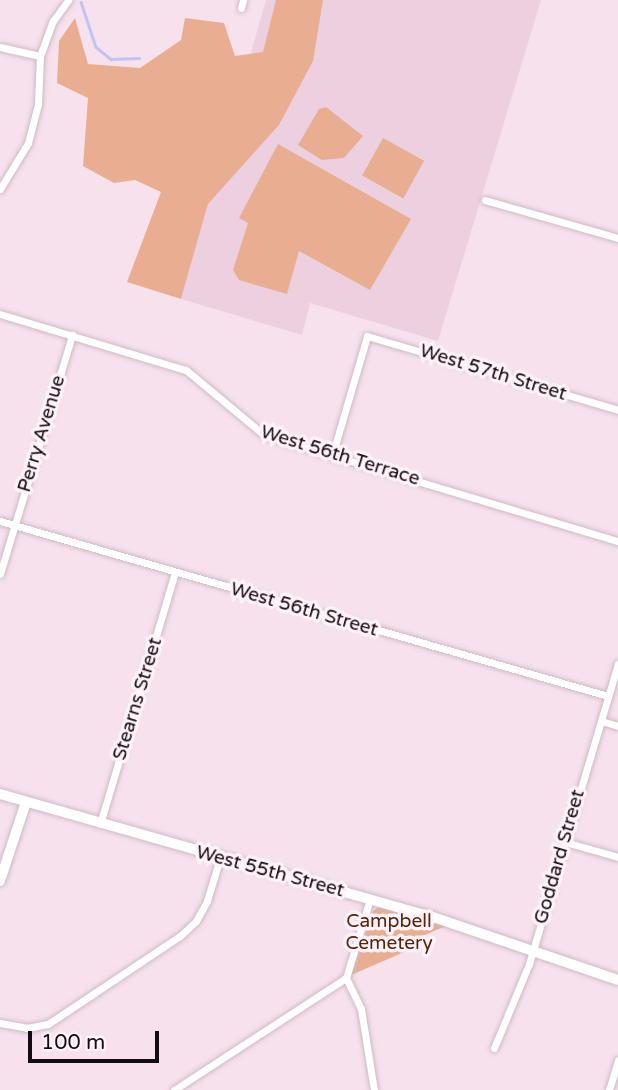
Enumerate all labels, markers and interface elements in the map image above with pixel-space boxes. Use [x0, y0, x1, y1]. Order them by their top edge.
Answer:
street label: West 57th Street [417, 340, 569, 406]
street label: Perry Avenue [13, 373, 71, 495]
street label: West 56th Terrace [258, 421, 422, 491]
street label: West 56th Street [228, 578, 380, 642]
street label: Stearns Street [109, 635, 167, 763]
street label: Goddard Street [530, 787, 590, 927]
street label: West 55th Street [194, 841, 346, 903]
park label: Campbell Cemetery [345, 911, 433, 955]
scale bar [32, 1016, 163, 1060]
text: 100 m [41, 1030, 105, 1055]

